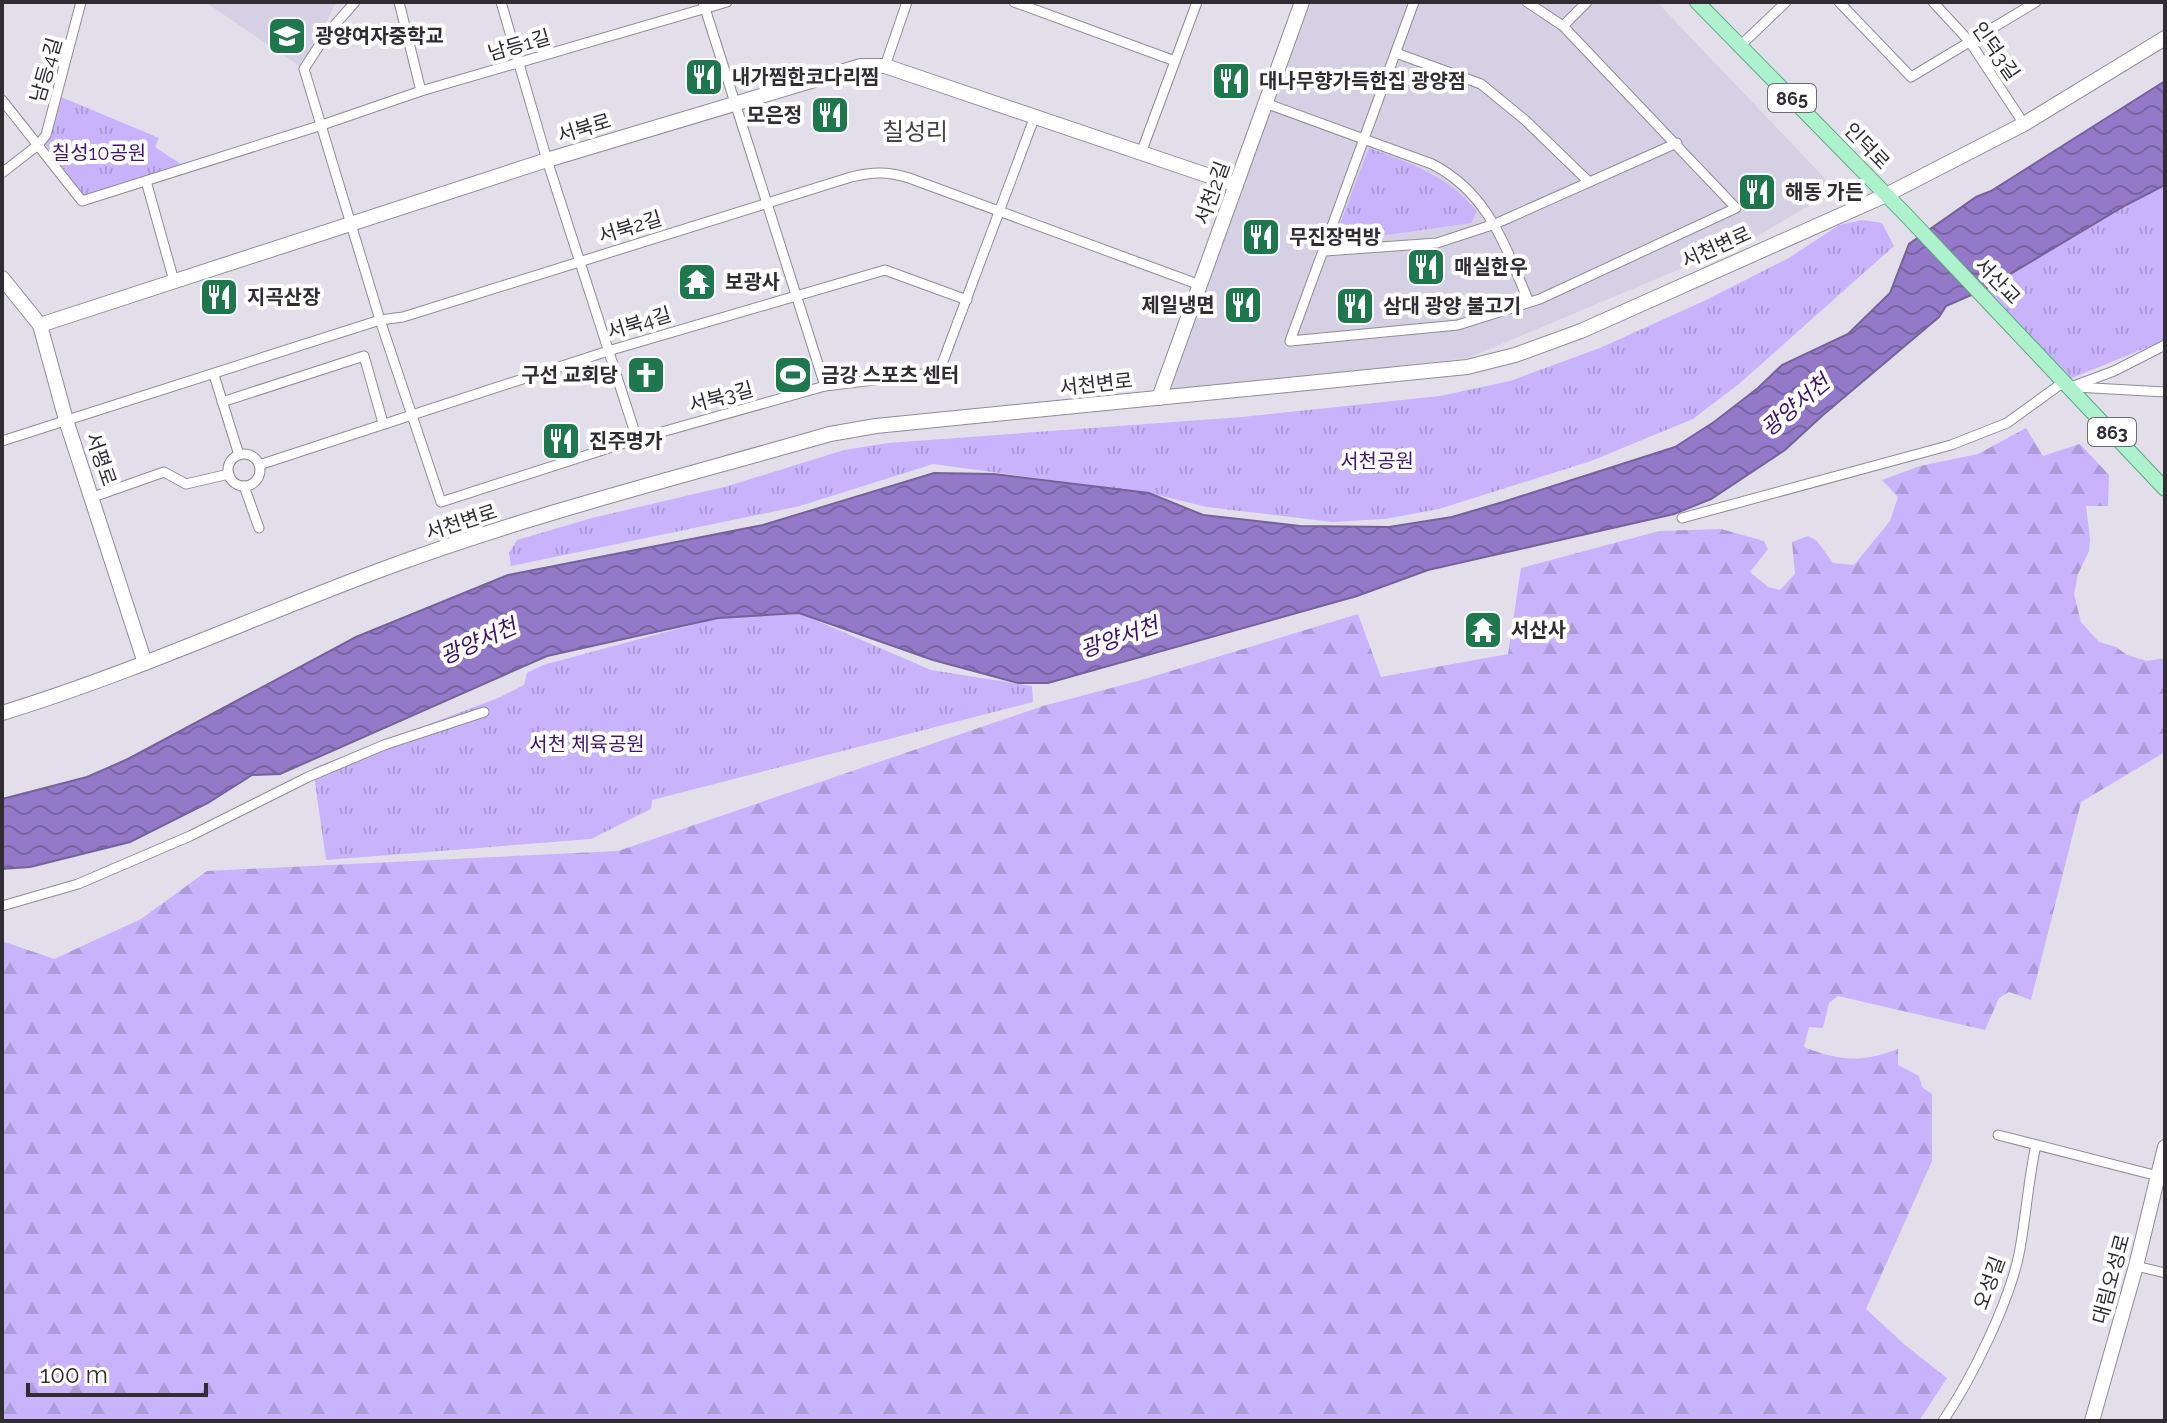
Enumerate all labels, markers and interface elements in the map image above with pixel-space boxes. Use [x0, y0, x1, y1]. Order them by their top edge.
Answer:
school or university icon: 광양여자중학교 [266, 15, 308, 57]
street label: 인덕3길 [1967, 17, 2025, 85]
place label: 광양여자중학교 [315, 24, 444, 48]
street label: 남등1길 [485, 25, 553, 65]
street label: 남등4길 [25, 35, 67, 105]
restaurant icon: 내가찜한코다리찜 [683, 56, 725, 98]
restaurant icon: 대나무향가득한집 광양점 [1210, 60, 1252, 102]
place label: 내가찜한코다리찜 [732, 65, 879, 89]
place label: 대나무향가득한집 광양점 [1259, 69, 1466, 93]
road number: 865 [1768, 84, 1816, 112]
restaurant icon: 모은정 [809, 94, 851, 136]
place label: 모은정 [747, 103, 802, 127]
street label: 서북로 [554, 108, 614, 148]
district label: 칠성리 [882, 117, 948, 146]
street label: 인덕로 [1839, 118, 1895, 174]
park label: 칠성10공원 [52, 141, 146, 165]
street label: 서천2길 [1190, 158, 1234, 228]
restaurant icon: 해동 가든 [1736, 171, 1778, 213]
place label: 해동 가든 [1785, 180, 1863, 204]
street label: 서북2길 [595, 206, 665, 248]
restaurant icon: 무진장먹방 [1240, 216, 1282, 258]
street label: 서천변로 [1677, 221, 1755, 273]
place label: 무진장먹방 [1289, 225, 1381, 249]
restaurant icon: 매실한우 [1405, 246, 1447, 288]
street label: 서산교 [1970, 253, 2026, 309]
place label: 매실한우 [1454, 255, 1528, 279]
temple icon: 보광사 [676, 261, 718, 303]
place label: 보광사 [725, 270, 780, 294]
restaurant icon: 지곡산장 [198, 276, 240, 318]
restaurant icon: 제일냉면 [1222, 284, 1264, 326]
place label: 지곡산장 [247, 285, 321, 309]
restaurant icon: 삼대 광양 불고기 [1334, 285, 1376, 327]
place label: 제일냉면 [1141, 293, 1215, 317]
place label: 삼대 광양 불고기 [1383, 294, 1521, 318]
street label: 서북4길 [604, 302, 674, 344]
church icon: 구선 교회당 [625, 354, 667, 396]
sports icon: 금강 스포츠 센터 [772, 354, 814, 396]
place label: 구선 교회당 [521, 363, 618, 387]
place label: 금강 스포츠 센터 [821, 363, 959, 387]
water label: 광양서천 [1756, 367, 1836, 441]
street label: 서천변로 [1058, 368, 1134, 400]
street label: 서북3길 [686, 377, 756, 417]
road number: 863 [2088, 418, 2136, 446]
restaurant icon: 진주명가 [540, 420, 582, 462]
street label: 서평로 [81, 429, 121, 489]
place label: 진주명가 [589, 429, 663, 453]
park label: 서천공원 [1340, 449, 1414, 473]
street label: 서천변로 [422, 499, 500, 545]
temple icon: 서산사 [1462, 609, 1504, 651]
water label: 광양서천 [1076, 611, 1164, 662]
water label: 광양서천 [436, 612, 523, 669]
place label: 서산사 [1511, 618, 1566, 642]
park label: 서천 체육공원 [529, 732, 645, 756]
street label: 대림오성로 [2088, 1231, 2134, 1327]
street label: 오성길 [1968, 1253, 2010, 1313]
scale bar [28, 1347, 206, 1397]
text: 100 m [40, 1360, 108, 1389]

